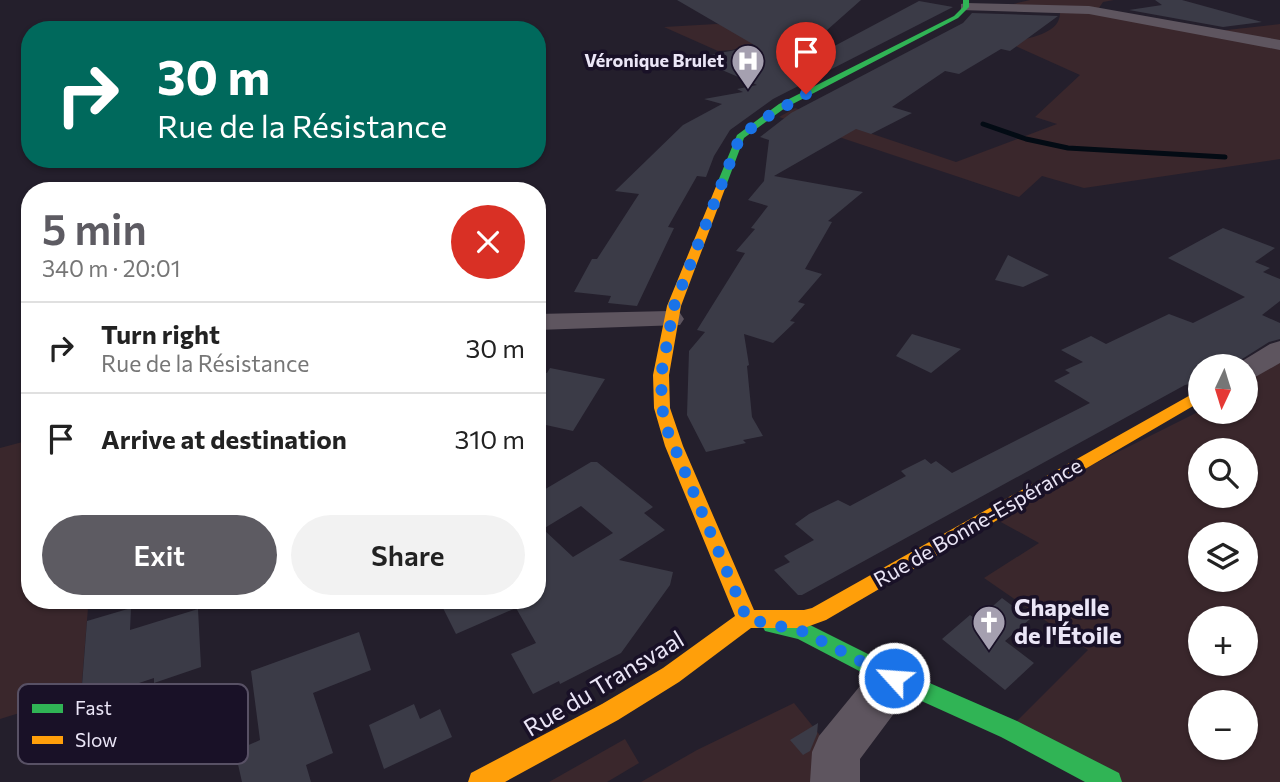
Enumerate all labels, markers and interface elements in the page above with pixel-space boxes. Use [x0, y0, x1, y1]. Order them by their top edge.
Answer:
pin [776, 22, 836, 94]
icon: arrive [787, 33, 825, 71]
hospital icon: Véronique Brulet [729, 42, 767, 91]
text: 30 m [157, 45, 270, 105]
icon: right [42, 49, 133, 140]
place label: Véronique Brulet [584, 49, 724, 71]
text: Rue de la Résistance [157, 105, 447, 145]
text: 5 min [42, 202, 147, 254]
button: close [451, 205, 525, 279]
text: 340 m · 20:01 [42, 254, 181, 282]
text: Turn right [101, 318, 220, 349]
icon: right [42, 329, 80, 367]
text: 30 m [466, 332, 525, 363]
text: Rue de la Résistance [101, 349, 309, 377]
north arrow [1188, 354, 1258, 424]
map controls [1188, 354, 1258, 760]
icon: arrive [42, 420, 80, 458]
text: Arrive at destination [101, 423, 347, 454]
text: 310 m [454, 423, 525, 454]
button: search [1188, 438, 1258, 508]
street label: Rue de Bonne-Espérance [869, 452, 1086, 592]
button: Exit [42, 515, 277, 595]
button: Share [291, 515, 525, 595]
button: layers [1188, 522, 1258, 592]
place label: Chapelle de l'Étoile [1014, 592, 1122, 649]
church icon: Chapelle de l'Étoile [970, 603, 1008, 652]
button: + [1188, 606, 1258, 676]
street label: Rue du Transvaal [518, 624, 688, 742]
position arrow [857, 641, 931, 715]
legend [18, 684, 248, 764]
button: − [1188, 690, 1258, 760]
text: Fast [75, 696, 112, 719]
text: Slow [75, 728, 117, 751]

